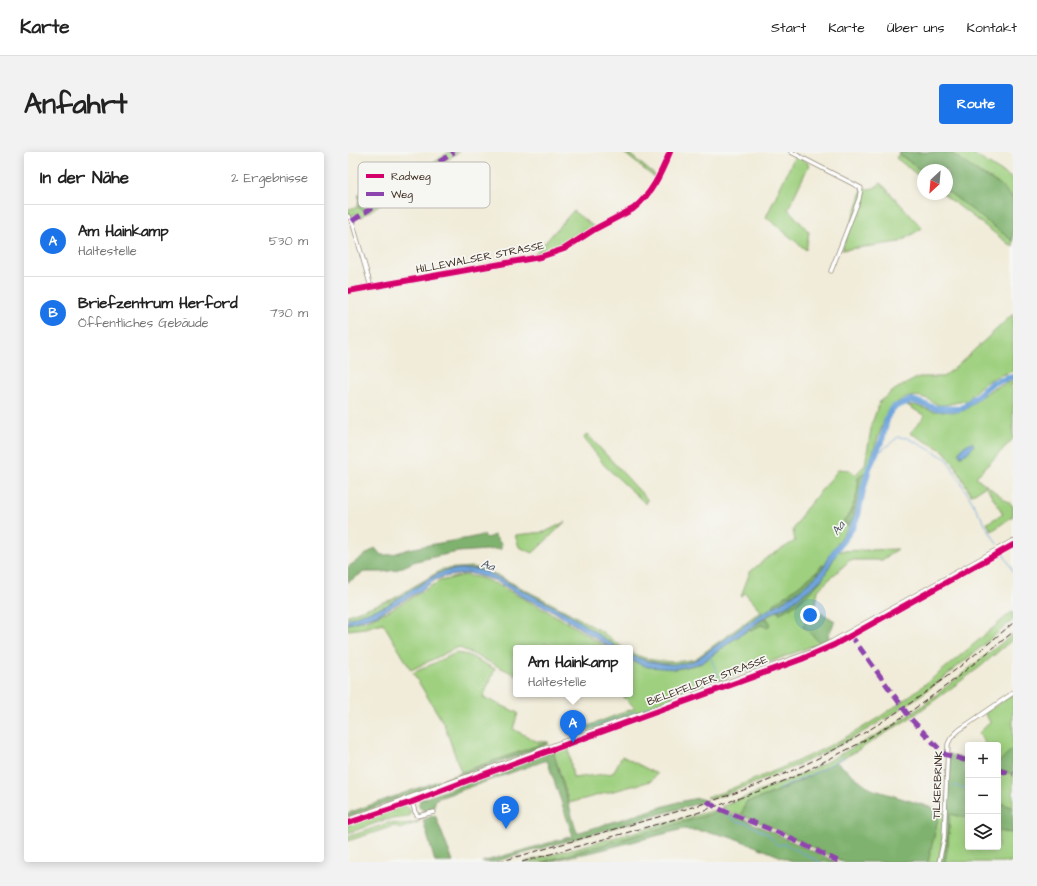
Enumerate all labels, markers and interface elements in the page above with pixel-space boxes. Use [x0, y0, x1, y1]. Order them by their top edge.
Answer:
text: Karte [20, 14, 70, 41]
text: Start [771, 18, 806, 38]
text: Karte [828, 18, 865, 38]
text: Über uns [887, 18, 945, 38]
text: Kontakt [967, 18, 1017, 38]
button: Route [939, 84, 1013, 124]
text: Anfahrt [24, 85, 127, 124]
legend [358, 162, 490, 208]
north arrow [917, 164, 953, 200]
text: In der Nähe [40, 166, 129, 190]
text: 2 Ergebnisse [231, 169, 308, 187]
text: Radweg [391, 169, 431, 185]
text: Weg [391, 187, 413, 203]
text: Am Hainkamp [78, 221, 169, 242]
text: A [49, 232, 57, 250]
text: 530 m [269, 232, 308, 250]
street label: HILLEWALSER STRASSE [415, 238, 546, 277]
text: Haltestelle [78, 242, 137, 260]
text: Briefzentrum Herford [78, 293, 238, 314]
text: B [48, 304, 58, 322]
text: 730 m [270, 304, 308, 322]
text: Öffentliches Gebäude [78, 314, 209, 332]
water label: Aa [827, 517, 850, 539]
water label: Aa [479, 555, 498, 576]
your location [800, 605, 820, 625]
popup [513, 645, 633, 697]
text: Am Hainkamp [528, 652, 618, 673]
street label: BIELEFELDER STRASSE [645, 652, 770, 709]
text: Haltestelle [528, 673, 586, 691]
pin: A [560, 710, 586, 743]
map controls [965, 742, 1001, 850]
button: + [965, 742, 1001, 778]
street label: TILKERBRINK [929, 750, 946, 819]
button: − [965, 778, 1001, 814]
pin: B [493, 796, 519, 829]
button: layers [965, 814, 1001, 850]

